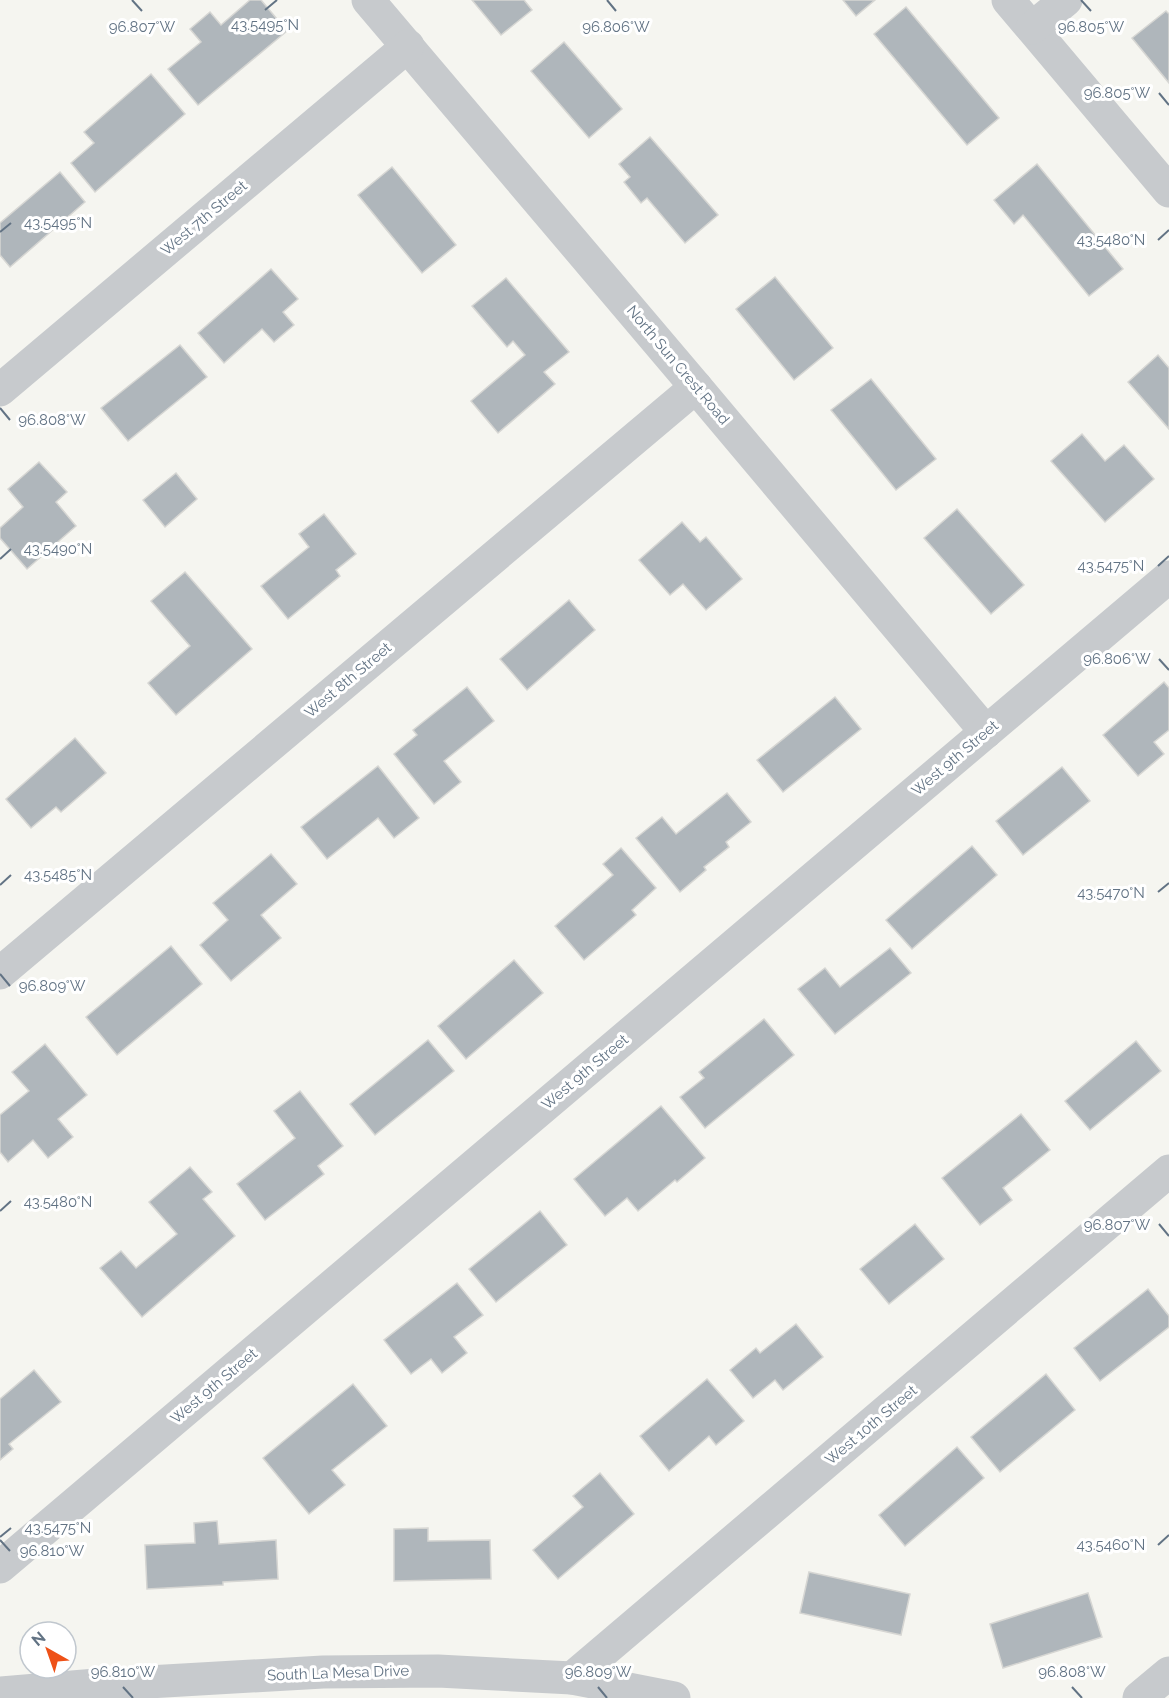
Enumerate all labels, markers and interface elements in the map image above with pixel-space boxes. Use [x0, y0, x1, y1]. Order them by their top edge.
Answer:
text: 43.5495°N [231, 16, 299, 34]
text: 96.807°W [109, 18, 175, 36]
text: 96.806°W [582, 18, 650, 36]
text: 96.805°W [1058, 18, 1125, 36]
text: 96.805°W [1084, 84, 1151, 102]
street label: West 7th Street [157, 177, 251, 259]
text: 43.5495°N [24, 214, 92, 232]
text: 43.5480°N [1077, 231, 1145, 249]
street label: North Sun Crest Road [623, 302, 733, 428]
text: 96.808°W [18, 411, 86, 429]
text: 43.5490°N [24, 540, 92, 558]
text: 43.5475°N [1078, 557, 1144, 575]
street label: West 8th Street [301, 639, 395, 721]
text: 96.806°W [1083, 650, 1151, 668]
street label: West 9th Street [908, 717, 1002, 799]
text: 43.5485°N [24, 866, 92, 884]
text: 43.5470°N [1077, 884, 1145, 902]
text: 96.809°W [19, 977, 86, 995]
street label: West 9th Street [538, 1031, 632, 1113]
text: 43.5480°N [24, 1193, 92, 1211]
text: 96.807°W [1084, 1216, 1150, 1234]
street label: West 9th Street [167, 1345, 261, 1427]
street label: West 10th Street [821, 1381, 921, 1469]
text: 43.5475°N [25, 1519, 91, 1537]
text: 43.5460°N [1077, 1536, 1145, 1554]
text: 96.810°W [20, 1542, 85, 1560]
north arrow [18, 1620, 78, 1680]
text: N [28, 1628, 49, 1650]
street label: South La Mesa Drive [267, 1662, 410, 1684]
text: 96.810°W [91, 1663, 156, 1681]
text: 96.809°W [565, 1663, 632, 1681]
text: 96.808°W [1038, 1663, 1106, 1681]

